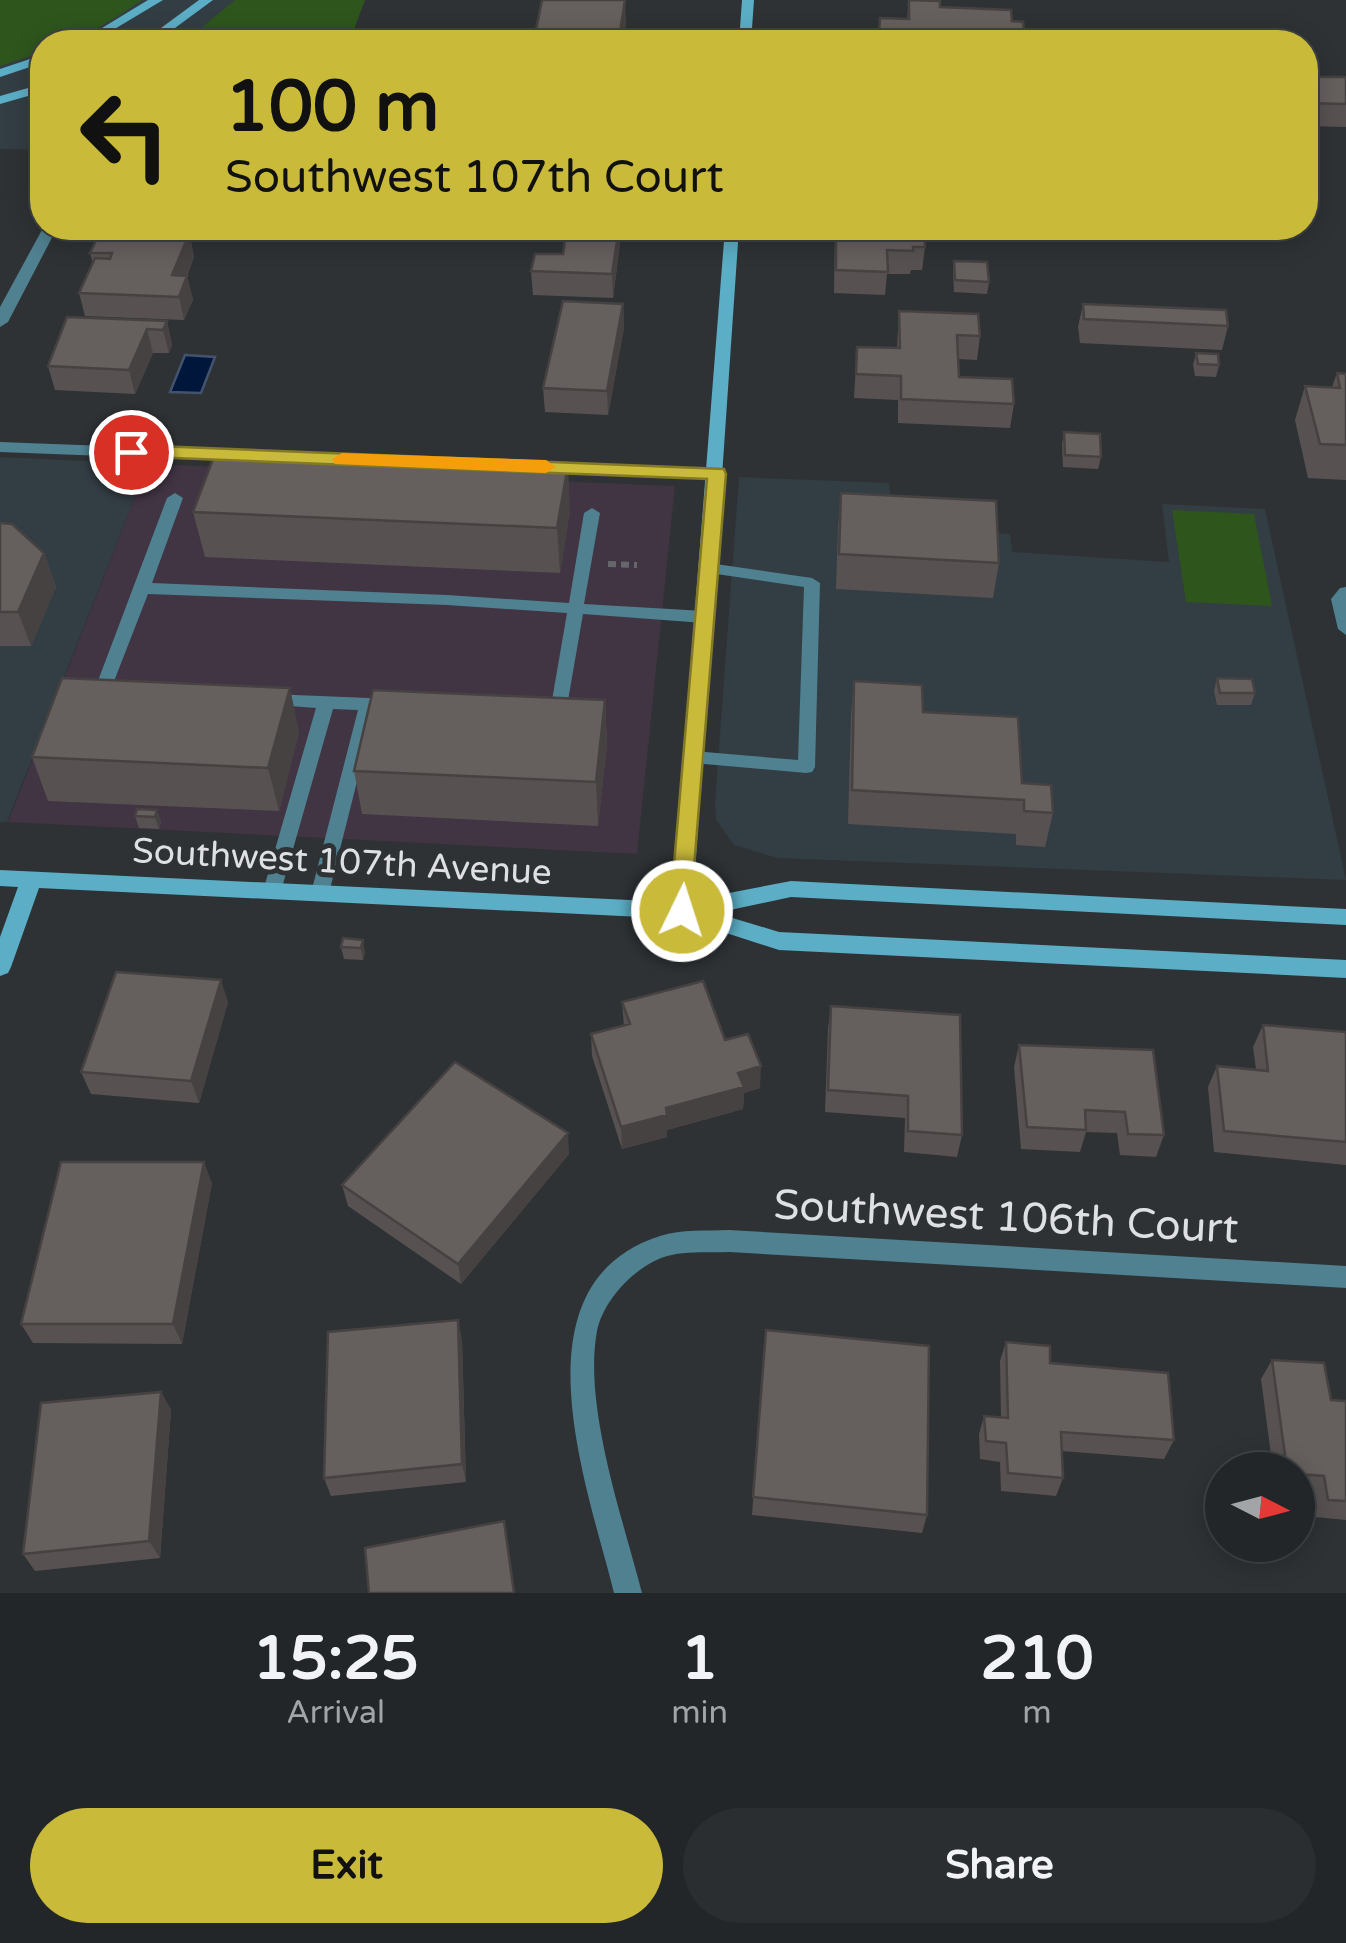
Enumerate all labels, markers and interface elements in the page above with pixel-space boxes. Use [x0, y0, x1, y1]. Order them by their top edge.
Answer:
text: 100 m [225, 66, 439, 150]
icon: left [60, 70, 190, 200]
text: Southwest 107th Court [225, 151, 724, 205]
pin [89, 410, 174, 495]
icon: arrive [104, 425, 159, 480]
street label: Southwest 107th Avenue [131, 830, 553, 894]
position arrow [630, 859, 734, 963]
street label: Southwest 106th Court [772, 1179, 1240, 1255]
north arrow [1205, 1452, 1315, 1562]
map controls [1205, 1452, 1315, 1562]
text: 15:25 [252, 1623, 419, 1695]
text: 1 [681, 1623, 718, 1695]
text: 210 [980, 1623, 1094, 1695]
text: Arrival [286, 1694, 385, 1732]
text: min [671, 1694, 728, 1732]
text: m [1022, 1694, 1052, 1732]
button: Exit [30, 1808, 663, 1923]
button: Share [683, 1808, 1316, 1923]

